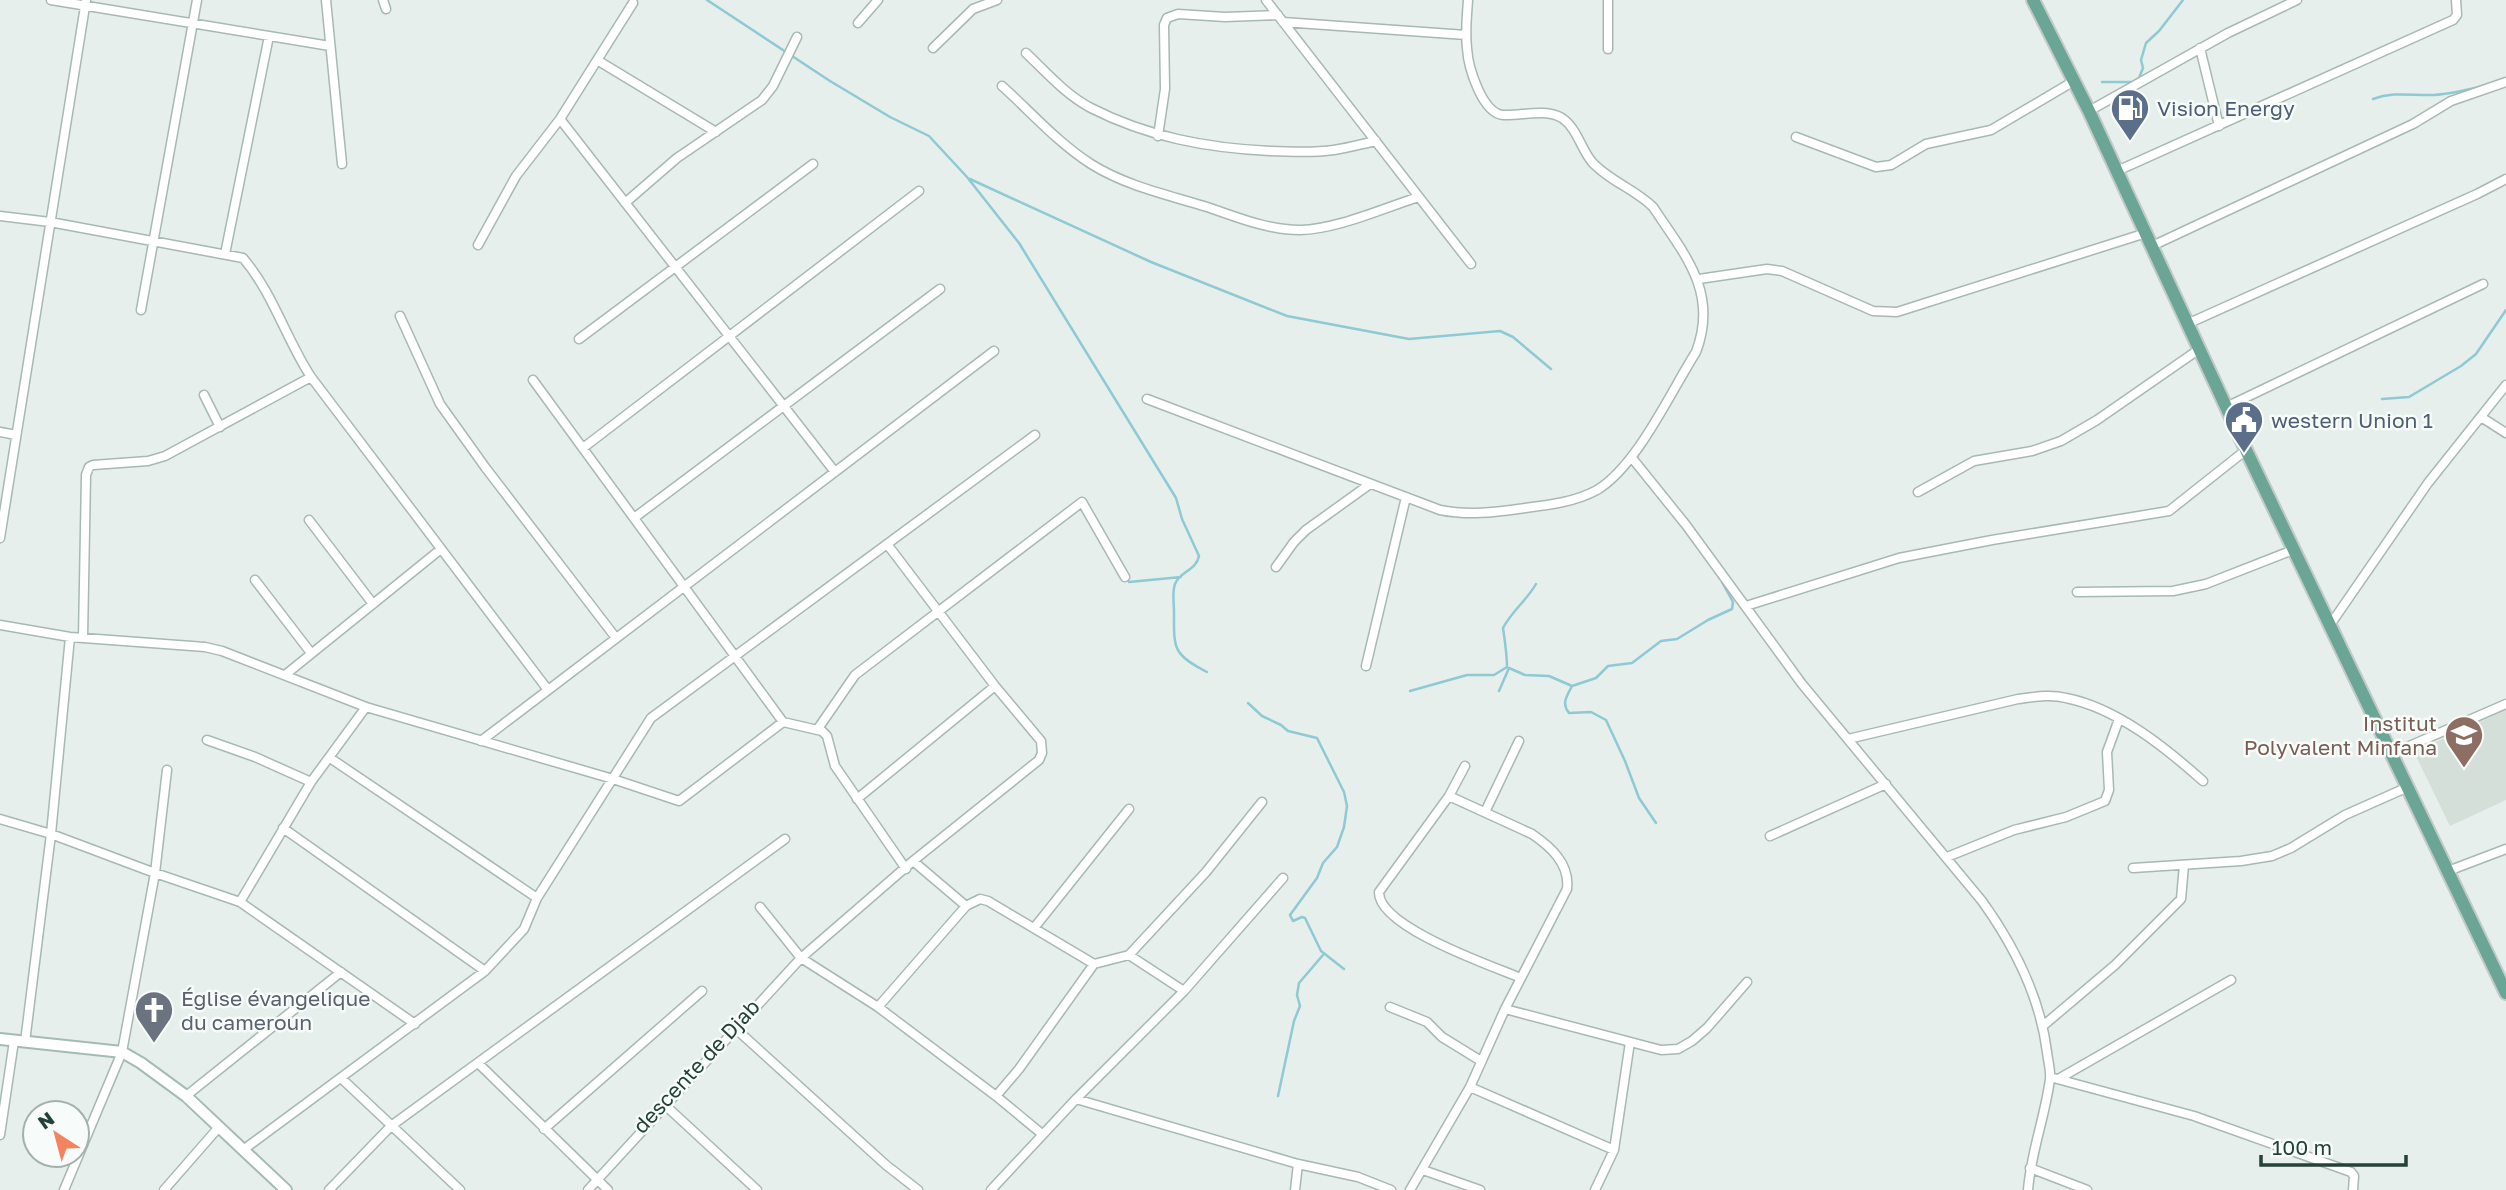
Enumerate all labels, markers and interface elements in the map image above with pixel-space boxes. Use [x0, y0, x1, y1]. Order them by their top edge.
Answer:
fuel station icon: Vision Energy [2109, 87, 2151, 142]
place label: Vision Energy [2157, 95, 2295, 121]
public building icon: western Union 1 [2223, 399, 2265, 454]
place label: western Union 1 [2271, 407, 2433, 433]
place label: Institut Polyvalent Minfana [2244, 710, 2437, 760]
school or university icon: Institut Polyvalent Minfana [2443, 714, 2485, 769]
place label: Église évangelique du cameroun [181, 985, 370, 1035]
church icon: Église évangelique du cameroun [133, 989, 175, 1044]
street label: descente de Djab [627, 994, 765, 1138]
north arrow [21, 1099, 91, 1169]
text: N [33, 1106, 58, 1133]
scale bar [2261, 1124, 2406, 1168]
text: 100 m [2272, 1134, 2332, 1160]

